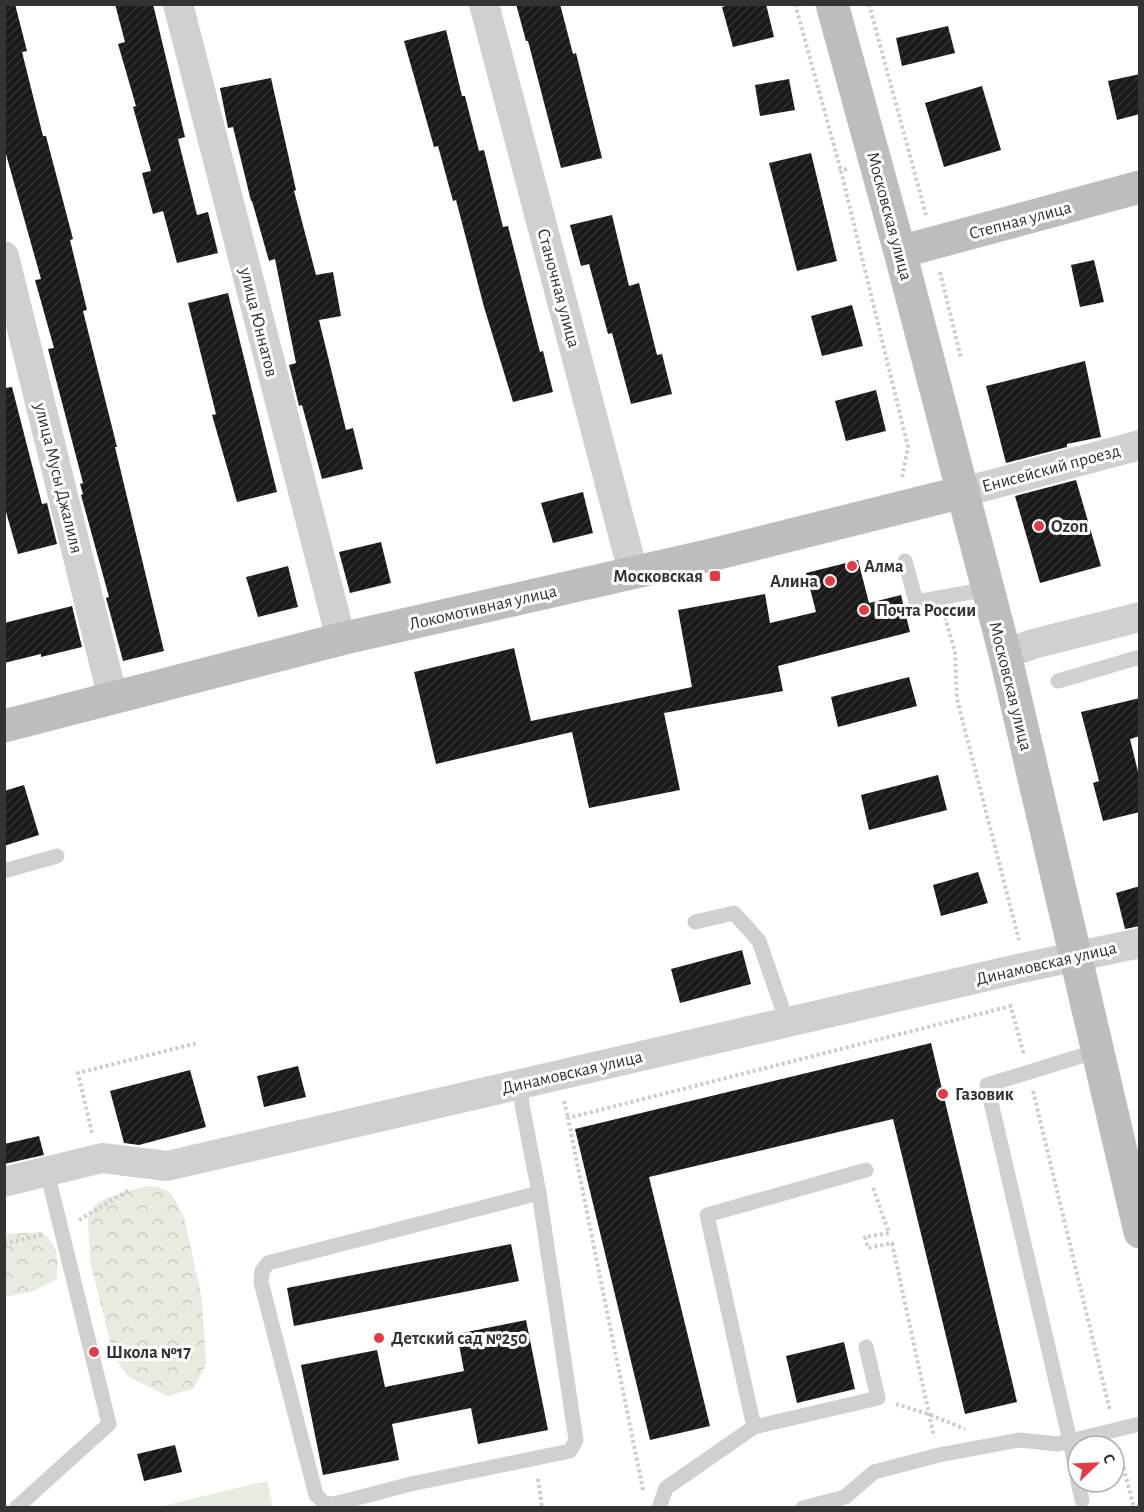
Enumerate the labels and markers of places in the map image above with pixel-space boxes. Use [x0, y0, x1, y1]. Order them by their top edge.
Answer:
place label: Ozon [1051, 518, 1088, 536]
marker: Ozon [1032, 519, 1046, 533]
place label: Алма [864, 558, 904, 576]
marker: Алма [845, 559, 859, 573]
place label: Московская [613, 568, 703, 586]
marker: Московская [708, 569, 722, 583]
place label: Алина [770, 573, 818, 591]
marker: Алина [823, 574, 837, 588]
place label: Почта России [876, 602, 976, 620]
marker: Почта России [857, 603, 871, 617]
place label: Газовик [955, 1086, 1014, 1104]
marker: Газовик [936, 1087, 950, 1101]
place label: Детский сад №250 [391, 1330, 528, 1348]
marker: Детский сад №250 [372, 1331, 386, 1345]
place label: Школа №17 [106, 1344, 191, 1362]
marker: Школа №17 [87, 1345, 101, 1359]

